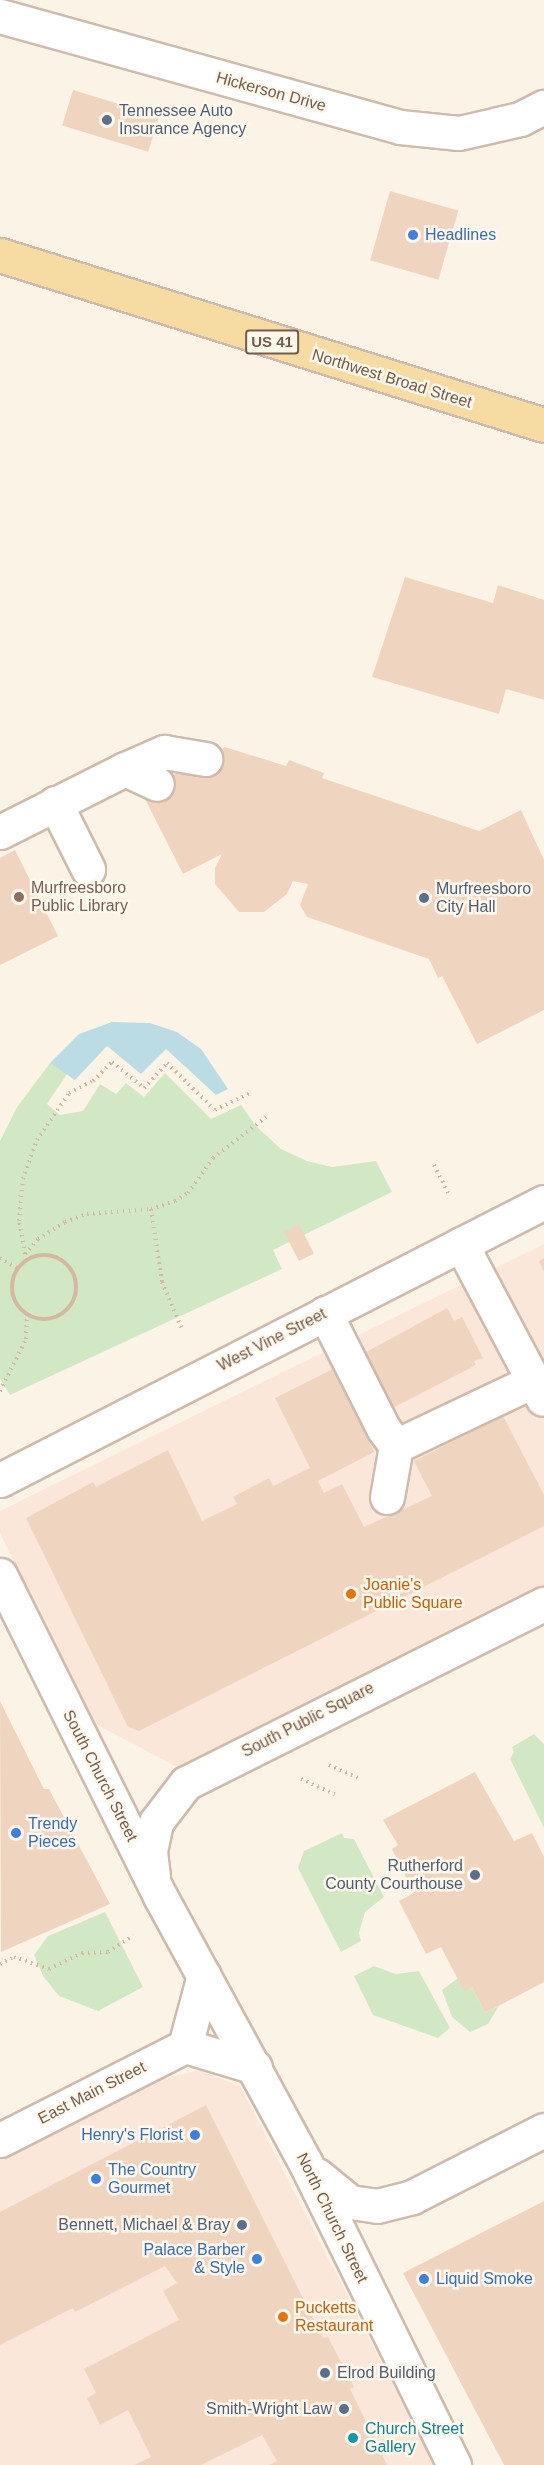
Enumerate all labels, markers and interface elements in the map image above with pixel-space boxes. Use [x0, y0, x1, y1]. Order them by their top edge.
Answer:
street label: Hickerson Drive [214, 68, 328, 116]
place label: Tennessee Auto Insurance Agency [119, 101, 247, 139]
marker: Tennessee Auto Insurance Agency [100, 113, 114, 127]
place label: Headlines [425, 225, 496, 245]
marker: Headlines [406, 228, 420, 242]
road number: US 41 [245, 330, 299, 354]
street label: Northwest Broad Street [310, 346, 474, 412]
place label: Murfreesboro Public Library [31, 878, 128, 916]
place label: Murfreesboro City Hall [436, 879, 531, 917]
marker: Murfreesboro Public Library [12, 890, 26, 904]
marker: Murfreesboro City Hall [417, 891, 431, 905]
street label: West Vine Street [214, 1304, 330, 1376]
place label: Joanie's Public Square [363, 1575, 463, 1613]
marker: Joanie's Public Square [344, 1587, 358, 1601]
street label: South Public Square [239, 1678, 377, 1762]
street label: South Church Street [59, 1707, 141, 1845]
place label: Trendy Pieces [28, 1814, 77, 1852]
marker: Trendy Pieces [9, 1826, 23, 1840]
place label: Rutherford County Courthouse [325, 1856, 463, 1894]
marker: Rutherford County Courthouse [468, 1868, 482, 1882]
street label: East Main Street [35, 2058, 149, 2128]
place label: Henry's Florist [81, 2125, 183, 2145]
marker: Henry's Florist [188, 2128, 202, 2142]
street label: North Church Street [292, 2150, 372, 2286]
place label: The Country Gourmet [108, 2160, 196, 2198]
marker: The Country Gourmet [89, 2172, 103, 2186]
place label: Bennett, Michael & Bray [58, 2215, 230, 2235]
marker: Bennett, Michael & Bray [235, 2218, 249, 2232]
place label: Palace Barber & Style [144, 2240, 245, 2278]
marker: Palace Barber & Style [250, 2252, 264, 2266]
place label: Liquid Smoke [436, 2269, 533, 2289]
marker: Liquid Smoke [417, 2272, 431, 2286]
place label: Pucketts Restaurant [295, 2298, 373, 2336]
marker: Pucketts Restaurant [276, 2310, 290, 2324]
place label: Elrod Building [337, 2363, 436, 2383]
marker: Elrod Building [318, 2366, 332, 2380]
place label: Smith-Wright Law [206, 2399, 332, 2419]
marker: Smith-Wright Law [337, 2402, 351, 2416]
place label: Church Street Gallery [365, 2419, 464, 2457]
marker: Church Street Gallery [346, 2431, 360, 2445]

